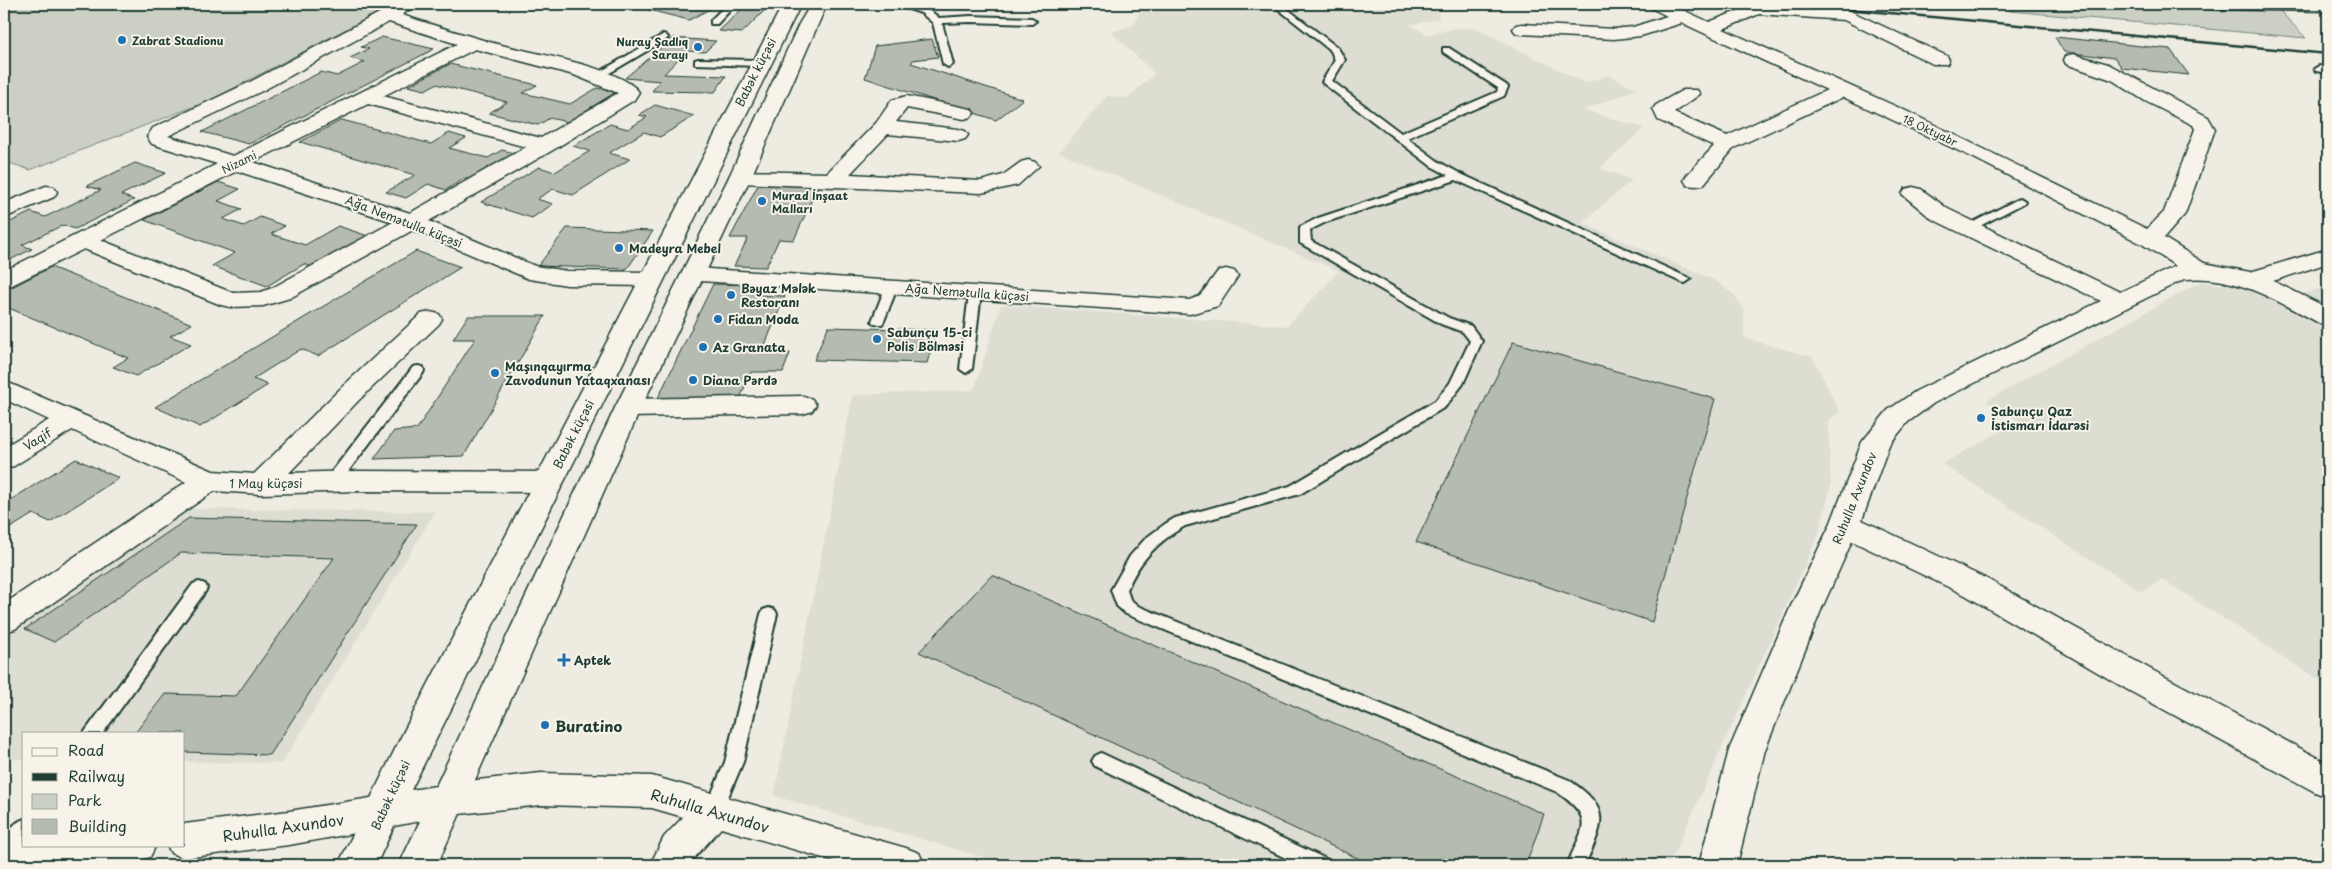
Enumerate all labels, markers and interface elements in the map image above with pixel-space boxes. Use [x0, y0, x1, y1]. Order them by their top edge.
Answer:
place label: Zabrat Stadionu [132, 32, 224, 49]
place label: Nuray Şadlıq Sarayı [616, 33, 688, 63]
marker: Zabrat Stadionu [116, 34, 128, 46]
street label: Babək küçəsi [730, 34, 780, 110]
marker: Nuray Şadlıq Sarayı [692, 41, 704, 53]
street label: 18 Oktyabr [1900, 110, 1960, 150]
street label: Nizami [219, 146, 259, 178]
place label: Murad İnşaat Malları [772, 187, 848, 217]
street label: Ağa Nemətulla küçəsi [343, 190, 465, 252]
marker: Murad İnşaat Malları [756, 195, 768, 207]
place label: Madeyra Mebel [629, 239, 721, 257]
marker: Madeyra Mebel [613, 242, 625, 254]
place label: Bəyaz Mələk Restoranı [741, 279, 817, 311]
street label: Ağa Nemətulla küçəsi [904, 279, 1030, 305]
marker: Bəyaz Mələk Restoranı [725, 289, 737, 301]
place label: Fidan Moda [728, 310, 800, 328]
marker: Fidan Moda [712, 313, 724, 325]
place label: Sabunçu 15-ci Polis Bölməsi [887, 323, 972, 355]
marker: Sabunçu 15-ci Polis Bölməsi [871, 333, 883, 345]
place label: Az Granata [712, 338, 787, 356]
marker: Az Granata [697, 341, 709, 353]
place label: Maşınqayırma Zavodunun Yataqxanası [505, 357, 650, 389]
marker: Maşınqayırma Zavodunun Yataqxanası [489, 367, 501, 379]
place label: Diana Pərdə [703, 371, 777, 389]
marker: Diana Pərdə [687, 374, 699, 386]
street label: Babək küçəsi [548, 396, 598, 472]
place label: Sabunçu Qaz İstismarı İdarəsi [1991, 402, 2090, 434]
marker: Sabunçu Qaz İstismarı İdarəsi [1975, 412, 1987, 424]
street label: Vaqif [20, 423, 55, 454]
street label: Ruhulla Axundov [1827, 449, 1881, 547]
street label: 1 May küçəsi [230, 474, 302, 492]
place label: Aptek [574, 651, 611, 669]
marker: Aptek [558, 654, 570, 666]
place label: Buratino [555, 714, 623, 737]
marker: Buratino [539, 719, 551, 731]
legend [22, 732, 185, 846]
text: Road [68, 738, 104, 761]
street label: Babək küçəsi [366, 757, 414, 833]
text: Railway [68, 764, 125, 787]
street label: Ruhulla Axundov [648, 782, 772, 838]
text: Park [68, 788, 102, 811]
street label: Ruhulla Axundov [221, 807, 345, 847]
text: Building [68, 814, 127, 837]

